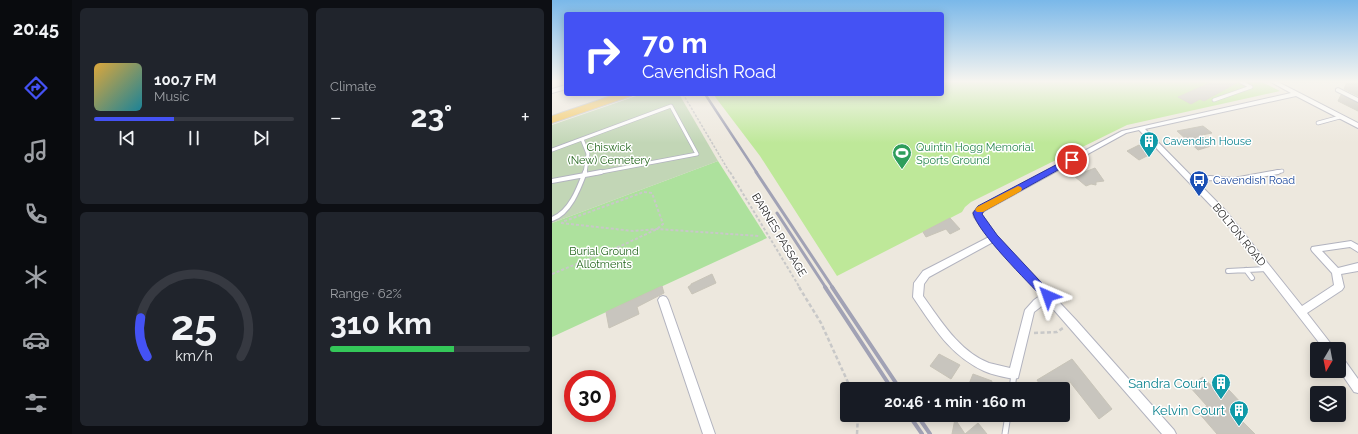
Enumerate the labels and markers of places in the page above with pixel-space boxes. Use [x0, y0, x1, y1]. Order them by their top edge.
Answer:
building icon: Cavendish House [1138, 130, 1160, 158]
place label: Cavendish House [1163, 135, 1252, 148]
place label: Quintin Hogg Memorial Sports Ground [916, 141, 1034, 167]
sports icon: Quintin Hogg Memorial Sports Ground [891, 142, 913, 170]
pin [1055, 143, 1089, 177]
bus stop icon: Cavendish Road [1188, 169, 1210, 197]
place label: Cavendish Road [1213, 174, 1295, 187]
building icon: Sandra Court [1210, 372, 1232, 400]
place label: Sandra Court [1128, 376, 1208, 391]
building icon: Kelvin Court [1228, 399, 1250, 427]
place label: Kelvin Court [1152, 403, 1226, 418]

